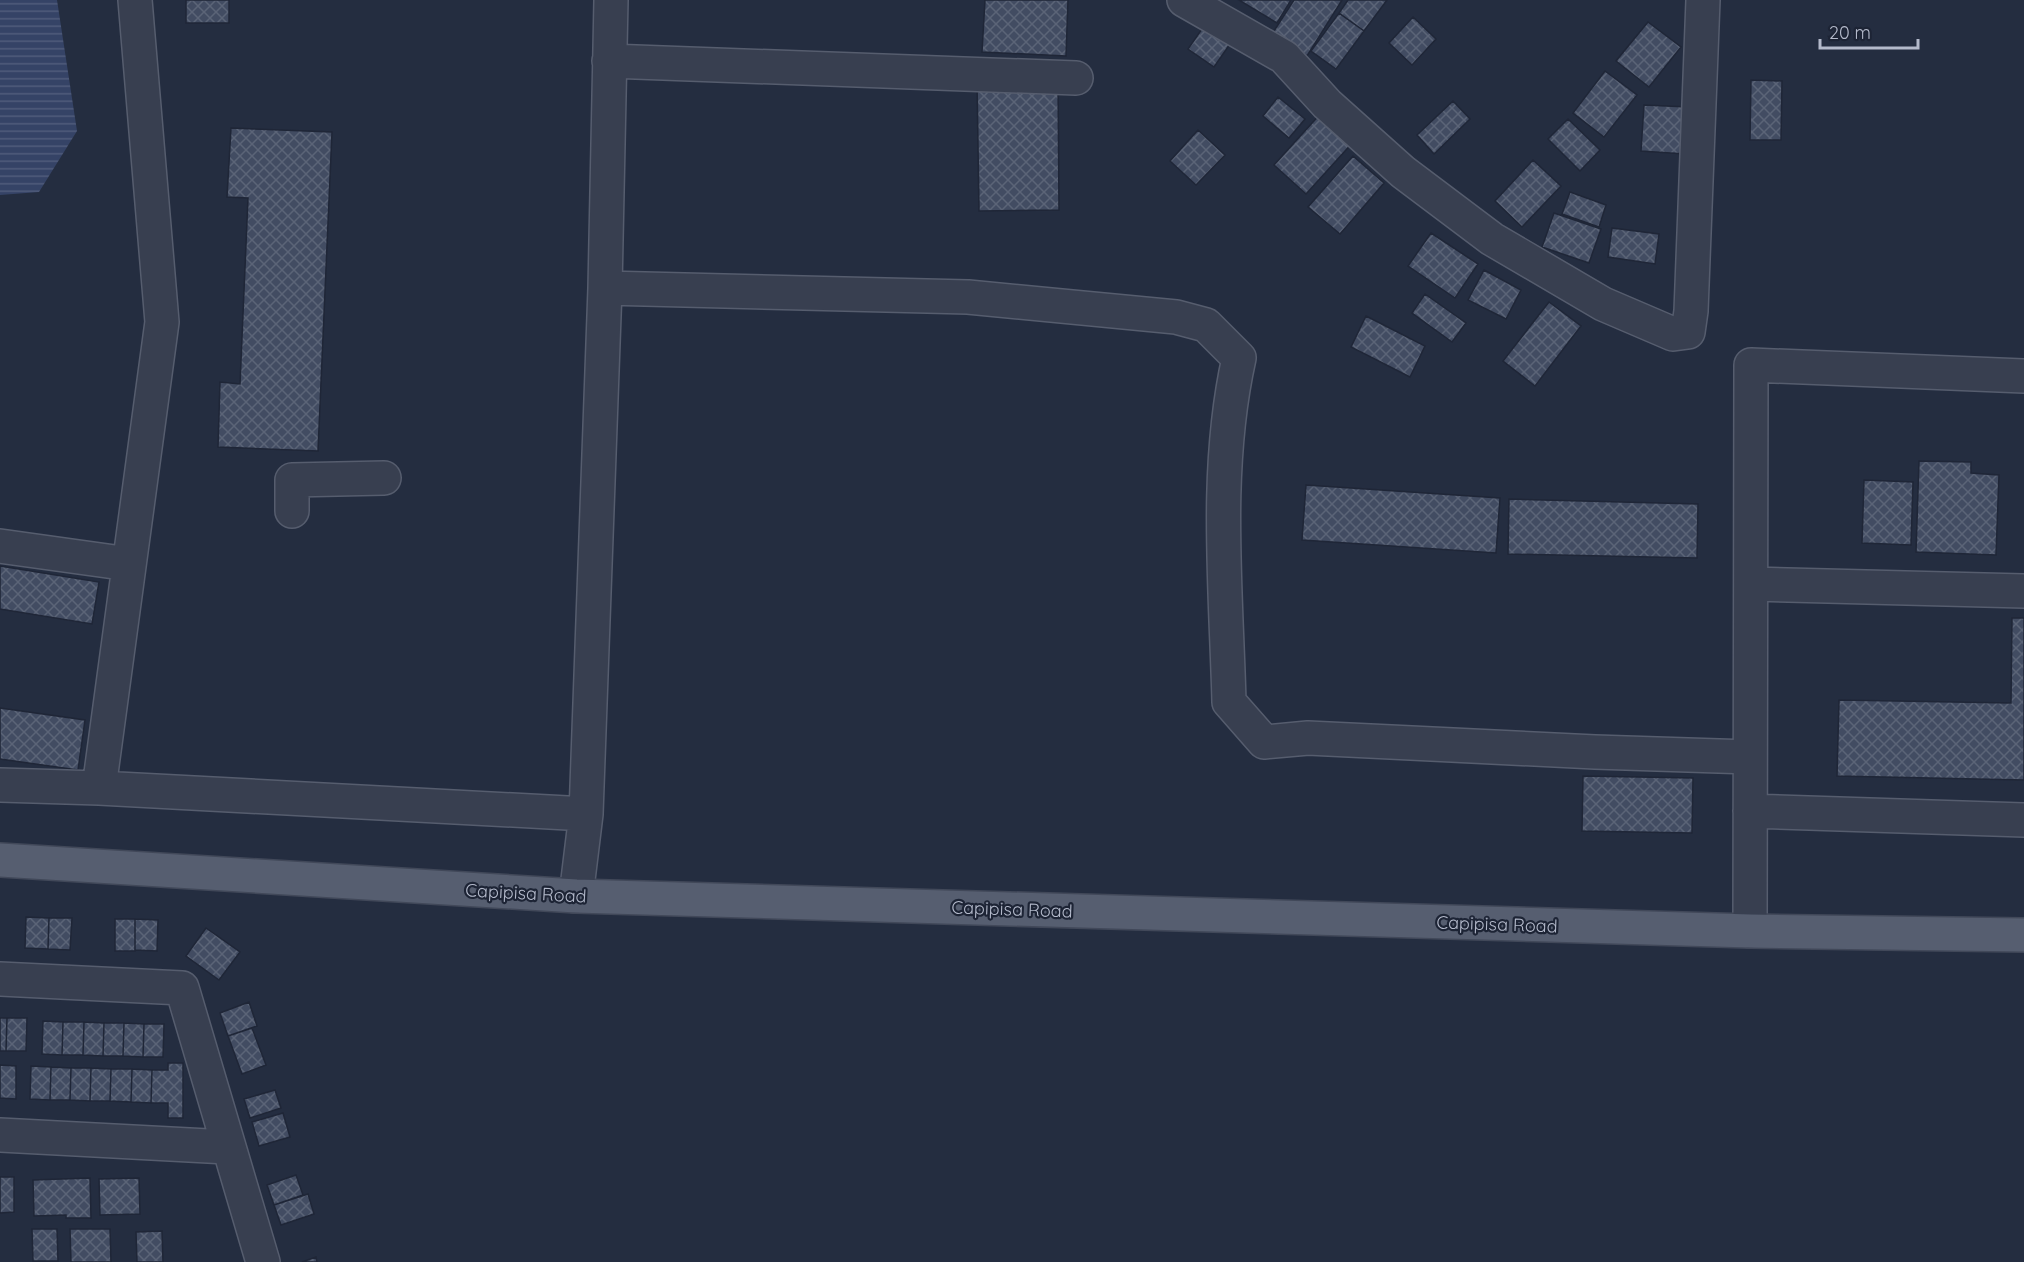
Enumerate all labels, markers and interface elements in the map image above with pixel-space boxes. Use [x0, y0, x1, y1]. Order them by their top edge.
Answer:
scale bar [1820, 12, 1918, 50]
text: 20 m [1829, 21, 1871, 44]
street label: Capipisa Road [465, 878, 587, 908]
street label: Capipisa Road [951, 895, 1073, 923]
street label: Capipisa Road [1436, 910, 1558, 938]

